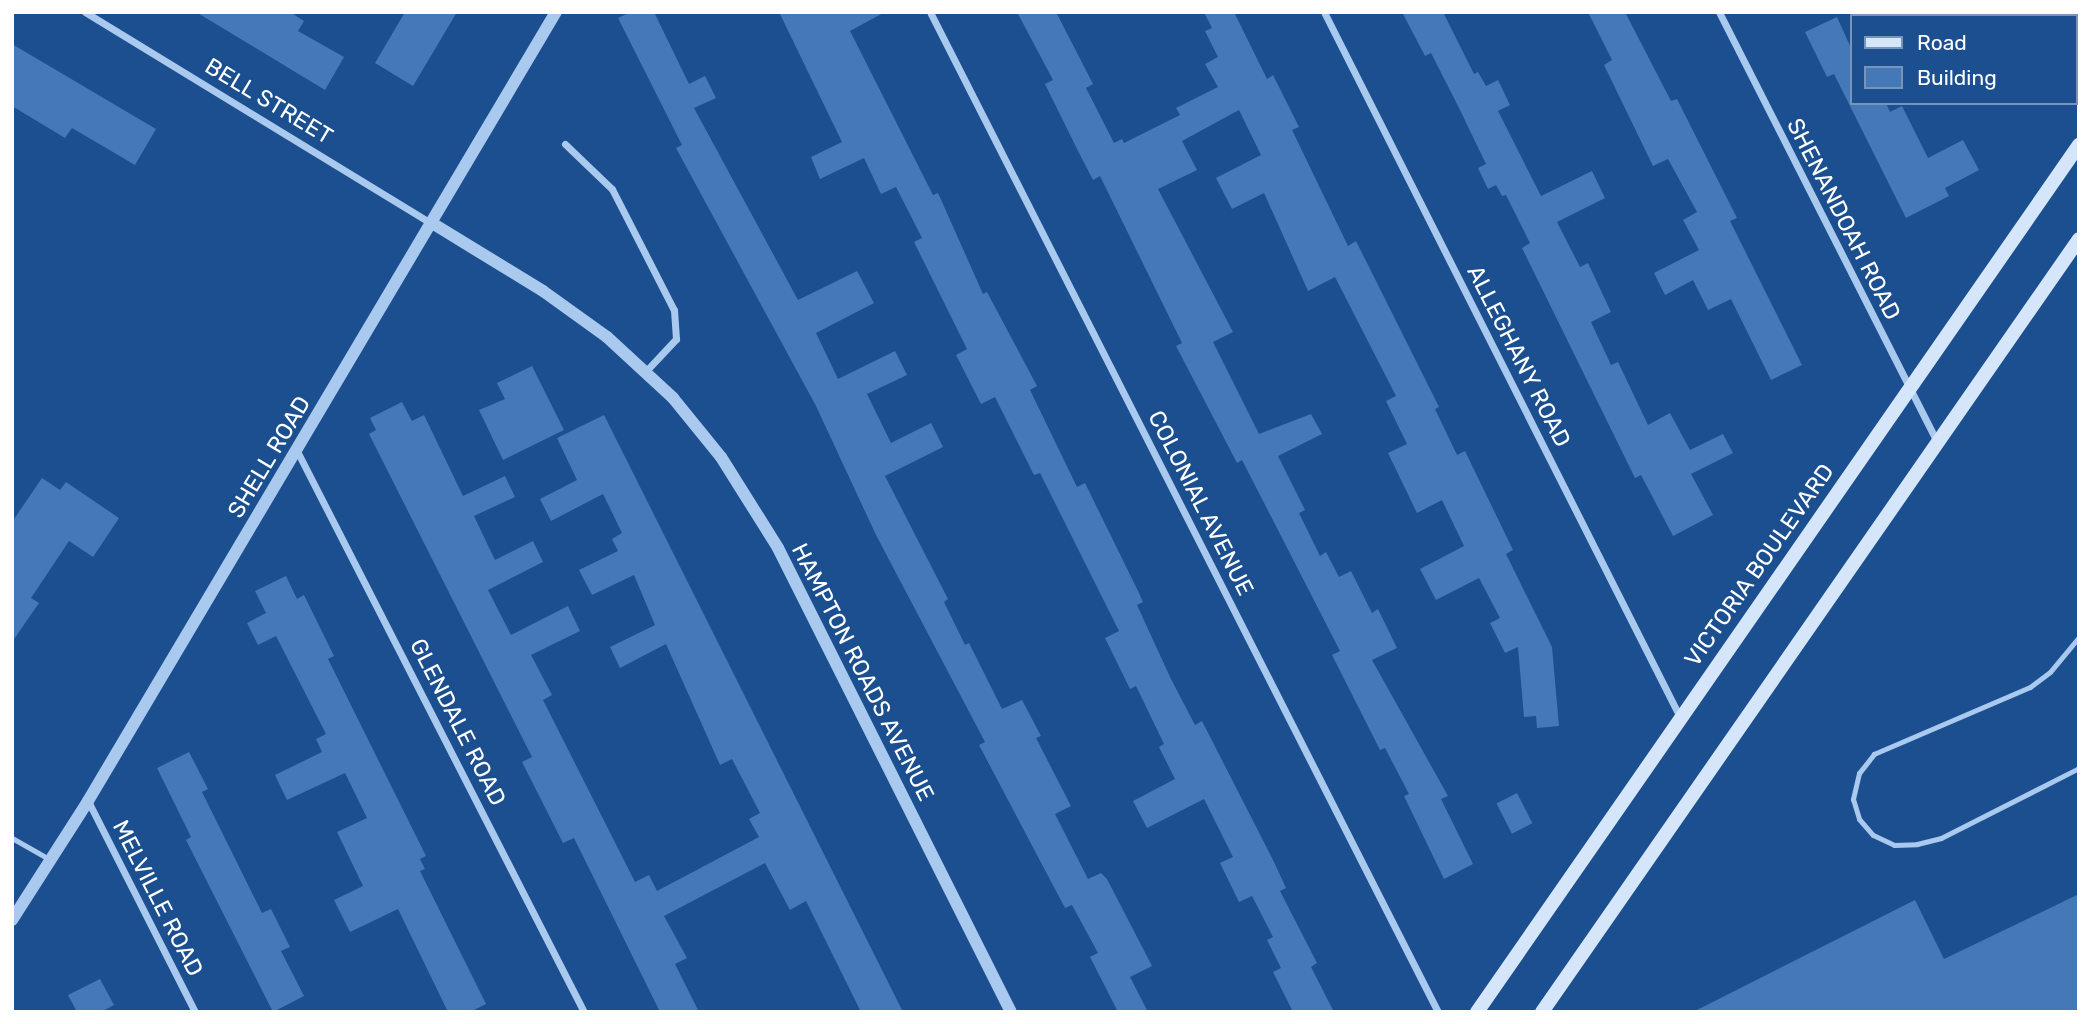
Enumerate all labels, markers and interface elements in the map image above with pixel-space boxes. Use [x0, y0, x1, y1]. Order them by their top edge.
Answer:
legend [1850, 14, 2077, 105]
text: Road [1917, 30, 1967, 55]
street label: BELL STREET [200, 52, 338, 150]
text: Building [1917, 65, 1997, 90]
street label: SHENANDOAH ROAD [1781, 114, 1907, 324]
street label: ALLEGHANY ROAD [1461, 260, 1577, 452]
street label: SHELL ROAD [222, 391, 316, 523]
street label: COLONIAL AVENUE [1142, 406, 1260, 600]
street label: VICTORIA BOULEVARD [1678, 458, 1840, 672]
street label: HAMPTON ROADS AVENUE [786, 538, 940, 806]
street label: GLENDALE ROAD [404, 634, 512, 810]
street label: MELVILLE ROAD [107, 815, 209, 981]

